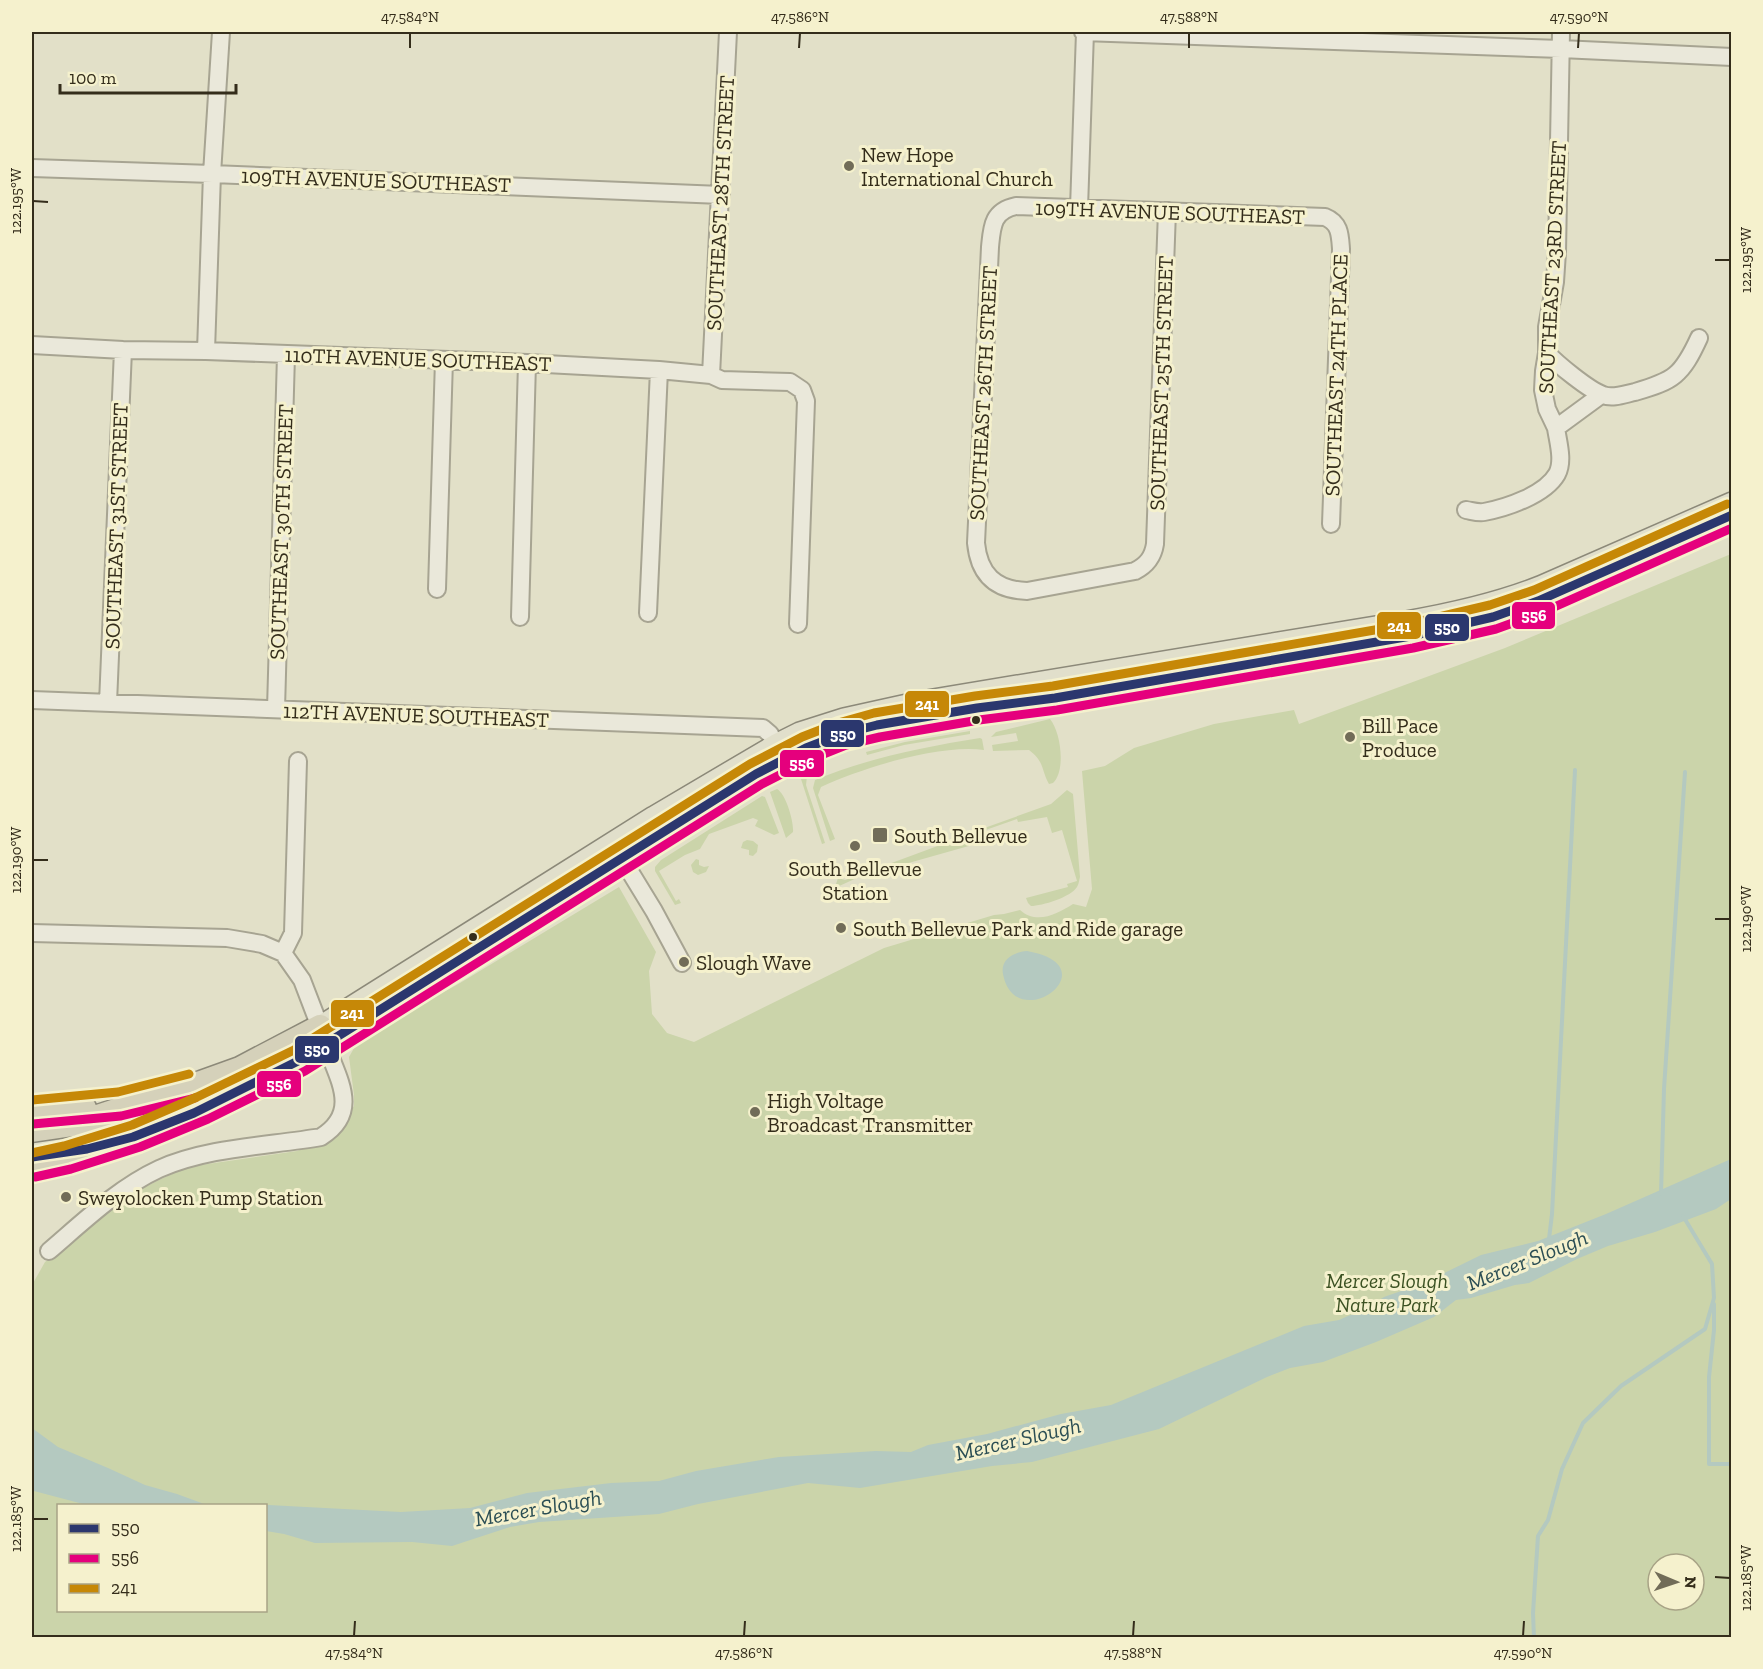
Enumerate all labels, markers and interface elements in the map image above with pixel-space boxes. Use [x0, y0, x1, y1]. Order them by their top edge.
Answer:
text: 47.584°N [381, 8, 439, 26]
text: 47.586°N [771, 8, 829, 26]
text: 47.588°N [1160, 8, 1218, 26]
text: 47.590°N [1550, 8, 1608, 26]
scale bar [60, 57, 236, 95]
text: 100 m [69, 67, 117, 89]
street label: SOUTHEAST 28TH STREET [701, 75, 739, 331]
street label: SOUTHEAST 23RD STREET [1533, 140, 1571, 394]
place label: New Hope International Church [861, 142, 1053, 191]
marker: New Hope International Church [842, 159, 856, 173]
street label: 109TH AVENUE SOUTHEAST [240, 163, 512, 197]
text: 122.195°W [7, 168, 25, 234]
street label: 109TH AVENUE SOUTHEAST [1034, 195, 1306, 229]
text: 122.195°W [1737, 227, 1755, 293]
street label: SOUTHEAST 24TH PLACE [1319, 253, 1353, 497]
street label: SOUTHEAST 25TH STREET [1144, 255, 1178, 511]
street label: SOUTHEAST 26TH STREET [964, 265, 1002, 521]
street label: 110TH AVENUE SOUTHEAST [284, 342, 552, 376]
street label: SOUTHEAST 31ST STREET [99, 402, 133, 650]
street label: SOUTHEAST 30TH STREET [264, 404, 298, 660]
line badge: 556 [1511, 601, 1556, 630]
text: 556 [1521, 606, 1547, 625]
line badge: 241 [1376, 611, 1422, 640]
line badge: 550 [1424, 613, 1470, 642]
text: 241 [1387, 617, 1412, 636]
text: 550 [1434, 618, 1460, 637]
line badge: 241 [904, 690, 950, 718]
text: 241 [915, 695, 940, 714]
street label: 112TH AVENUE SOUTHEAST [283, 698, 549, 732]
place label: Bill Pace Produce [1362, 713, 1438, 762]
unlabelled marker [970, 714, 982, 726]
line badge: 550 [820, 719, 865, 748]
text: 550 [830, 725, 856, 744]
marker: Bill Pace Produce [1343, 730, 1357, 744]
line badge: 556 [779, 749, 825, 778]
text: 556 [789, 754, 815, 773]
place label: South Bellevue [894, 823, 1028, 848]
marker: South Bellevue [871, 826, 889, 844]
text: 122.190°W [7, 827, 25, 893]
marker: South Bellevue Station [848, 839, 862, 853]
place label: South Bellevue Station [788, 856, 922, 905]
text: 122.190°W [1737, 886, 1755, 952]
place label: South Bellevue Park and Ride garage [853, 916, 1183, 941]
marker: South Bellevue Park and Ride garage [834, 921, 848, 935]
unlabelled marker [467, 931, 479, 943]
place label: Slough Wave [696, 950, 811, 975]
marker: Slough Wave [677, 955, 691, 969]
line badge: 241 [330, 999, 375, 1028]
text: 241 [340, 1004, 365, 1023]
line badge: 550 [294, 1035, 340, 1064]
text: 550 [304, 1040, 330, 1059]
line badge: 556 [256, 1070, 302, 1098]
text: 556 [266, 1075, 292, 1094]
place label: High Voltage Broadcast Transmitter [767, 1088, 973, 1137]
marker: High Voltage Broadcast Transmitter [748, 1105, 762, 1119]
place label: Sweyolocken Pump Station [78, 1185, 323, 1210]
marker: Sweyolocken Pump Station [59, 1190, 73, 1204]
water label: Mercer Slough [1463, 1223, 1591, 1297]
park label: Mercer Slough Nature Park [1326, 1268, 1448, 1317]
water label: Mercer Slough [953, 1411, 1083, 1467]
water label: Mercer Slough [473, 1484, 603, 1532]
text: 122.185°W [7, 1486, 25, 1552]
legend [57, 1504, 267, 1612]
text: 550 [111, 1517, 140, 1539]
text: 122.185°W [1737, 1545, 1755, 1611]
text: 556 [111, 1547, 139, 1569]
north arrow [1646, 1552, 1706, 1612]
text: N [1681, 1576, 1700, 1589]
text: 241 [111, 1577, 137, 1599]
text: 47.584°N [325, 1644, 383, 1662]
text: 47.586°N [715, 1644, 773, 1662]
text: 47.588°N [1104, 1644, 1162, 1662]
text: 47.590°N [1494, 1644, 1552, 1662]

